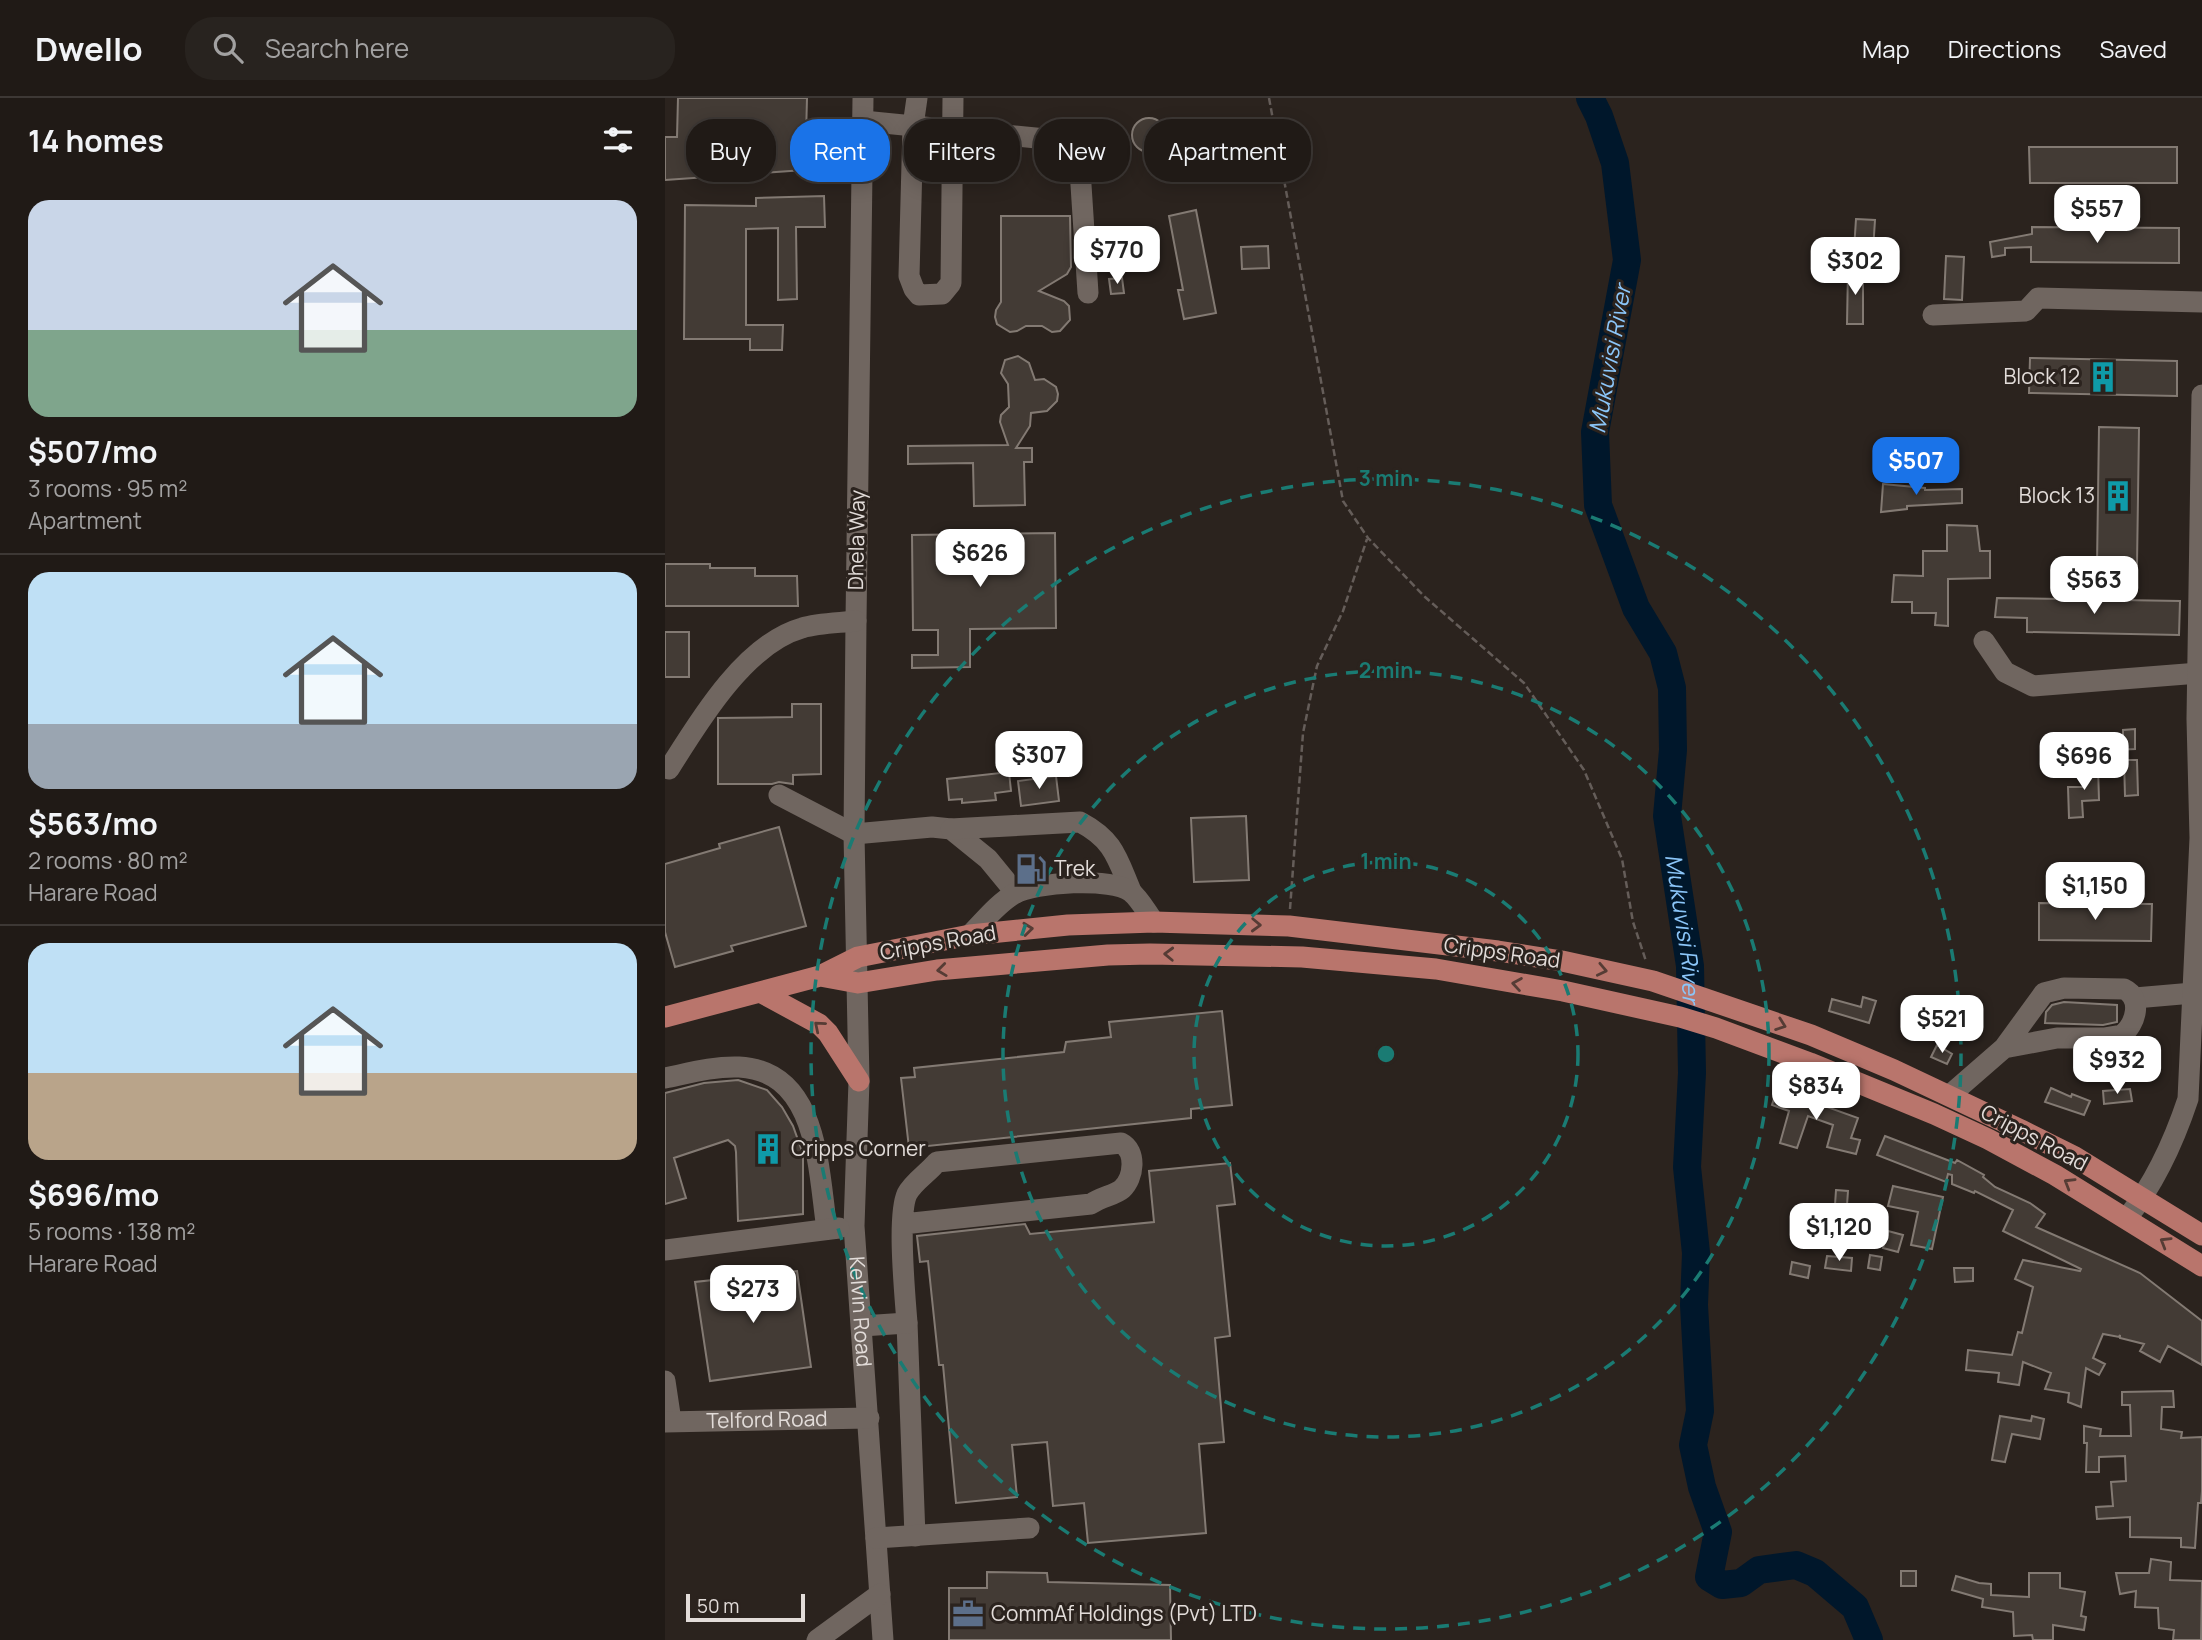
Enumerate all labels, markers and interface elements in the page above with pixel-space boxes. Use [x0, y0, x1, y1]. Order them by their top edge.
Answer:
search box [185, 17, 675, 80]
text: Dwello [35, 26, 143, 71]
icon: search [209, 29, 247, 67]
text: Search here [265, 30, 409, 66]
text: Map [1862, 32, 1910, 65]
text: Directions [1948, 32, 2061, 65]
text: Saved [2099, 32, 2167, 65]
chip: Buy [686, 119, 776, 182]
chip: Rent [790, 119, 890, 182]
chip: Filters [904, 119, 1020, 182]
chip: New [1034, 119, 1130, 182]
chip: Apartment [1144, 119, 1311, 182]
text: 14 homes [28, 120, 164, 161]
icon: filters [599, 121, 637, 159]
pin: $557 [2056, 186, 2138, 245]
text: $557 [2070, 192, 2124, 224]
pin: $770 [1076, 226, 1158, 286]
text: $770 [1090, 233, 1144, 265]
pin: $302 [1814, 238, 1896, 297]
text: $302 [1827, 244, 1883, 276]
icon: home [270, 245, 396, 371]
water label: Mukuvisi River [1580, 280, 1638, 435]
building icon: Block 12 [2086, 360, 2120, 394]
place label: Block 12 [2003, 362, 2080, 390]
text: $507/mo [28, 431, 158, 472]
pin: $507 [1875, 438, 1957, 497]
text: $507 [1888, 444, 1944, 476]
text: 3 min [1359, 464, 1413, 492]
text: 3 rooms · 95 m² [28, 472, 187, 504]
building icon: Block 13 [2101, 479, 2135, 513]
place label: Block 13 [2019, 481, 2095, 509]
street label: Dhela Way [841, 490, 871, 590]
text: Apartment [28, 504, 142, 536]
pin: $626 [939, 530, 1021, 589]
text: $626 [952, 536, 1008, 568]
pin: $563 [2053, 556, 2135, 616]
text: $563 [2066, 563, 2122, 595]
icon: home [270, 617, 396, 743]
text: 2 min [1359, 656, 1413, 684]
pin: $307 [998, 732, 1080, 791]
pin: $696 [2043, 732, 2125, 792]
text: $307 [1011, 738, 1067, 770]
text: $696 [2056, 739, 2112, 771]
text: $563/mo [28, 803, 158, 844]
text: 2 rooms · 80 m² [28, 844, 188, 876]
text: 1 min [1360, 847, 1412, 875]
fuel station icon: Trek [1014, 852, 1048, 886]
water label: Mukuvisi River [1658, 852, 1708, 1006]
place label: Trek [1054, 854, 1096, 882]
pin: $1,150 [2038, 862, 2152, 922]
text: $1,150 [2062, 869, 2128, 901]
text: Harare Road [28, 876, 158, 908]
street label: Cripps Road [878, 918, 998, 966]
one-way arrow [1250, 918, 1261, 933]
one-way arrow [1023, 922, 1034, 937]
street label: Cripps Road [1442, 930, 1562, 974]
one-way arrow [1163, 947, 1174, 962]
one-way arrow [1596, 961, 1608, 976]
one-way arrow [937, 962, 948, 977]
one-way arrow [1511, 977, 1523, 992]
icon: home [270, 988, 396, 1114]
pin: $521 [1901, 996, 1983, 1055]
text: $521 [1916, 1002, 1968, 1034]
one-way arrow [1774, 1016, 1786, 1030]
one-way arrow [815, 1022, 828, 1034]
pin: $932 [2076, 1037, 2158, 1096]
centre of rings [1374, 1042, 1398, 1066]
text: $932 [2089, 1043, 2145, 1075]
pin: $834 [1775, 1062, 1857, 1122]
text: $834 [1788, 1069, 1844, 1101]
street label: Cripps Road [1976, 1097, 2093, 1177]
building icon: Cripps Corner [751, 1132, 785, 1166]
place label: Cripps Corner [791, 1134, 926, 1162]
text: $696/mo [28, 1174, 159, 1215]
one-way arrow [2063, 1179, 2076, 1192]
pin: $1,120 [1782, 1204, 1896, 1263]
text: $1,120 [1806, 1210, 1872, 1242]
text: 5 rooms · 138 m² [28, 1215, 195, 1247]
one-way arrow [2159, 1238, 2172, 1251]
text: Harare Road [28, 1247, 158, 1279]
street label: Kelvin Road [843, 1255, 879, 1368]
pin: $273 [712, 1266, 794, 1325]
text: $273 [726, 1272, 780, 1304]
street label: Telford Road [706, 1404, 828, 1434]
scale bar [686, 1591, 805, 1623]
text: 50 m [697, 1593, 739, 1619]
office icon: CommAf Holdings (Pvt) LTD [951, 1597, 985, 1631]
place label: CommAf Holdings (Pvt) LTD [991, 1599, 1257, 1627]

